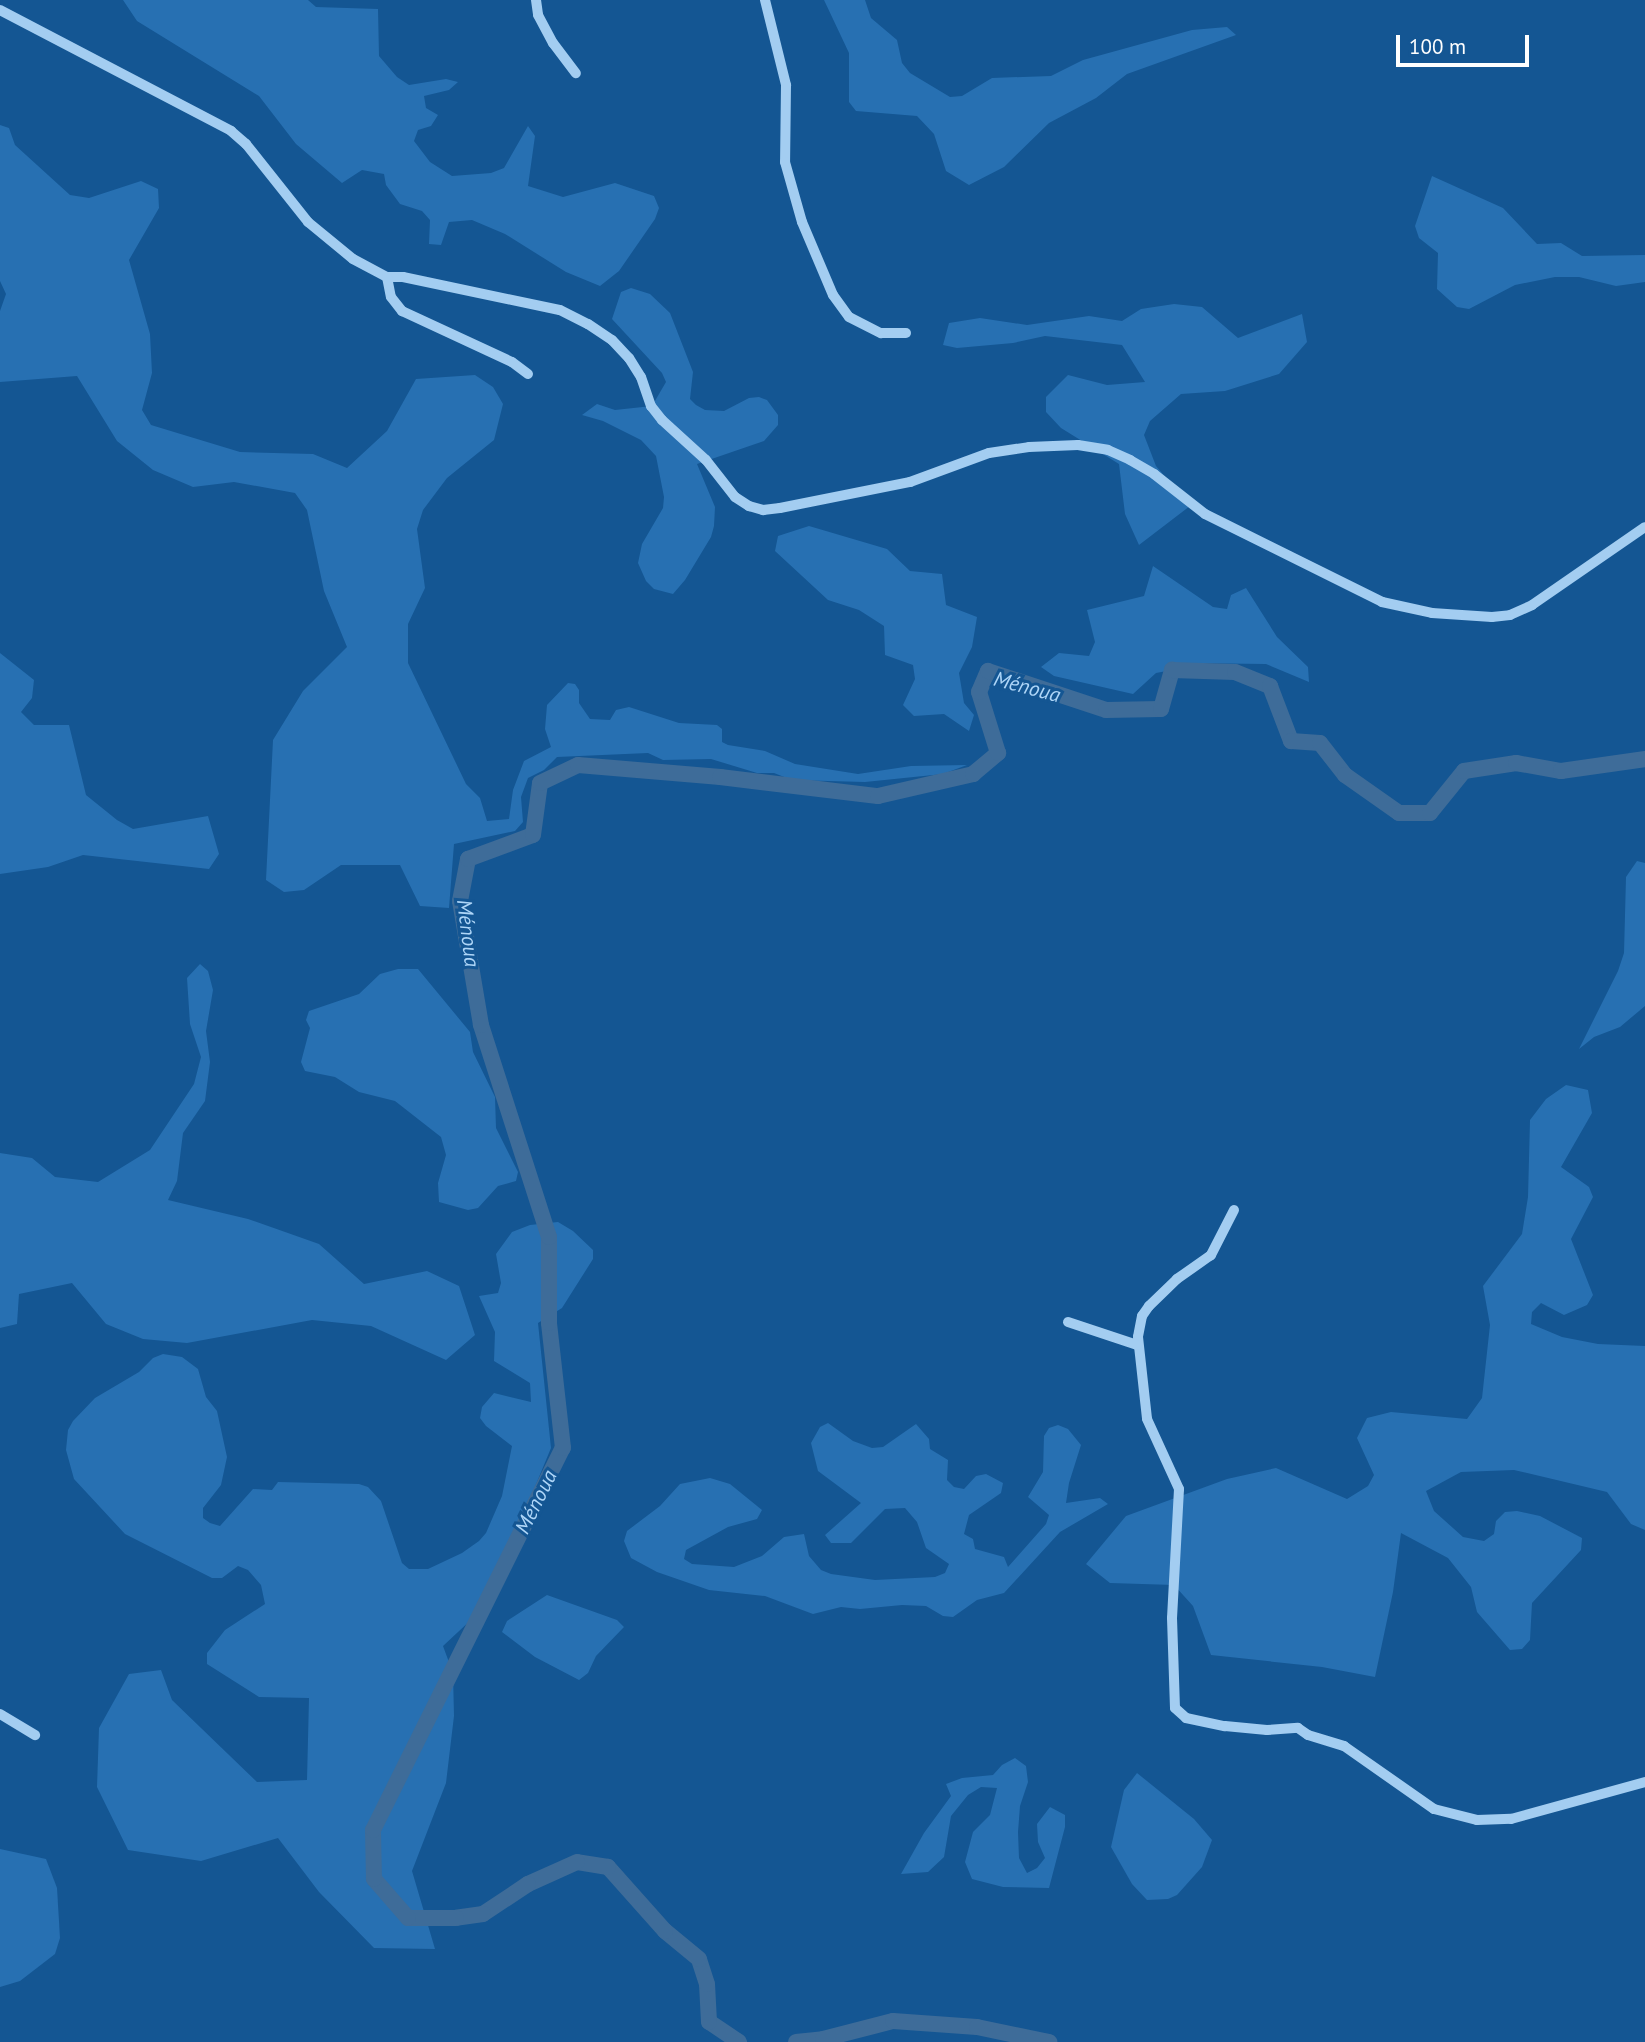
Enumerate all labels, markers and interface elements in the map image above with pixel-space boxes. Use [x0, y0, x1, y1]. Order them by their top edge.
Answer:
scale bar [1400, 21, 1533, 65]
text: 100 m [1409, 33, 1466, 60]
water label: Ménoua [991, 666, 1063, 708]
water label: Ménoua [451, 898, 485, 968]
water label: Ménoua [510, 1466, 562, 1538]

